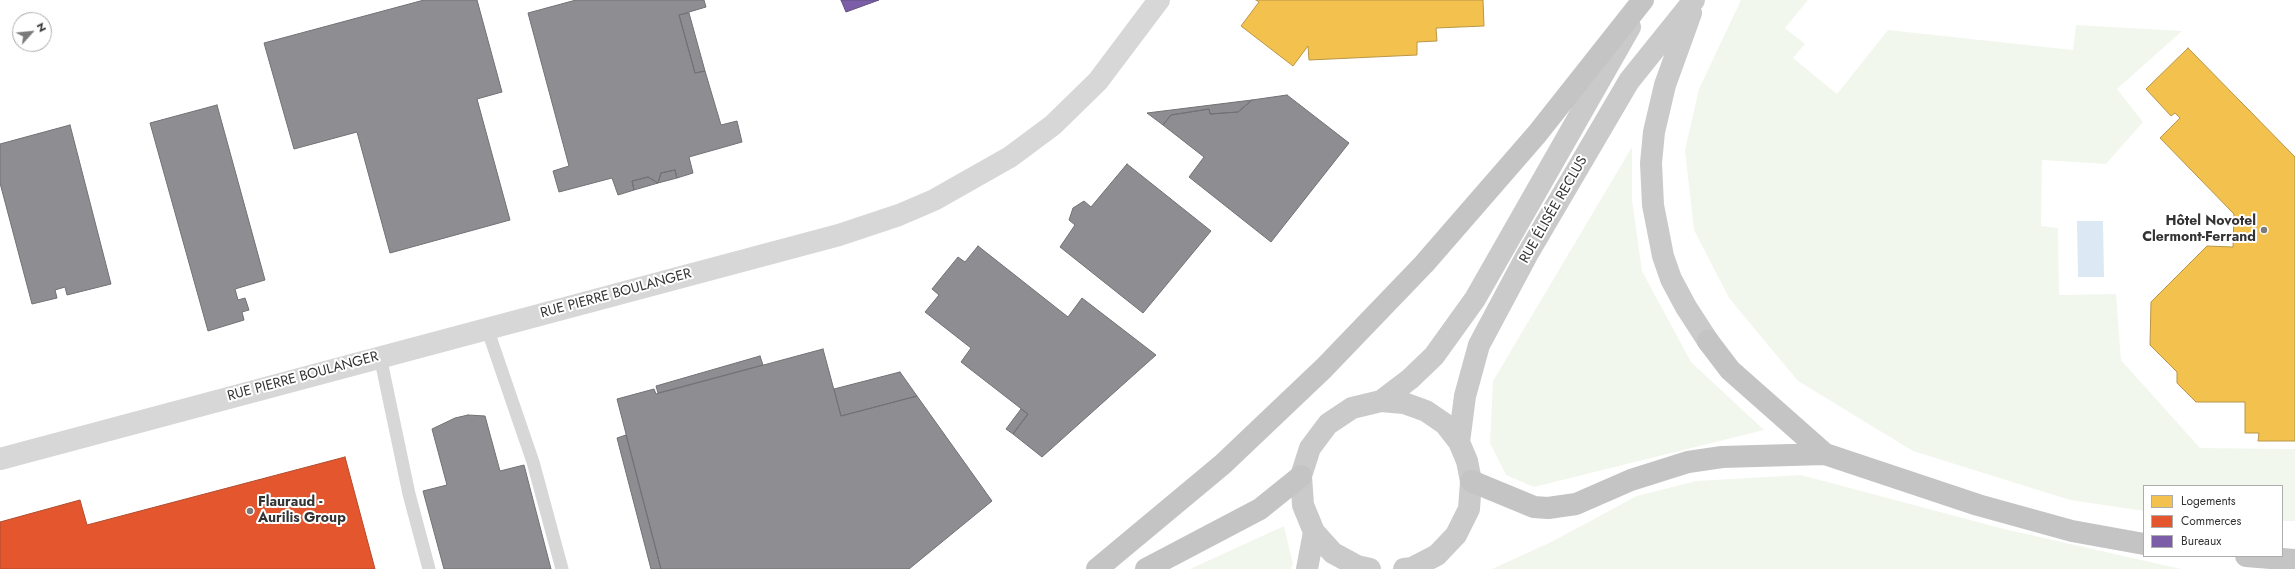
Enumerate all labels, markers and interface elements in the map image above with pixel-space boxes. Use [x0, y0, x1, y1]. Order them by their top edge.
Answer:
north arrow [12, 12, 52, 52]
text: N [33, 19, 51, 35]
street label: RUE ÉLISÉE RECLUS [1516, 153, 1592, 267]
place label: Hôtel Novotel Clermont-Ferrand [2142, 214, 2256, 246]
marker: Hôtel Novotel Clermont-Ferrand [2259, 225, 2269, 235]
street label: RUE PIERRE BOULANGER [539, 266, 693, 322]
street label: RUE PIERRE BOULANGER [226, 349, 380, 405]
legend [2143, 485, 2283, 557]
text: Logements [2181, 492, 2236, 510]
place label: Flauraud - Aurilis Group [258, 495, 346, 528]
marker: Flauraud - Aurilis Group [245, 506, 255, 516]
text: Commerces [2181, 512, 2241, 530]
text: Bureaux [2181, 532, 2221, 550]

